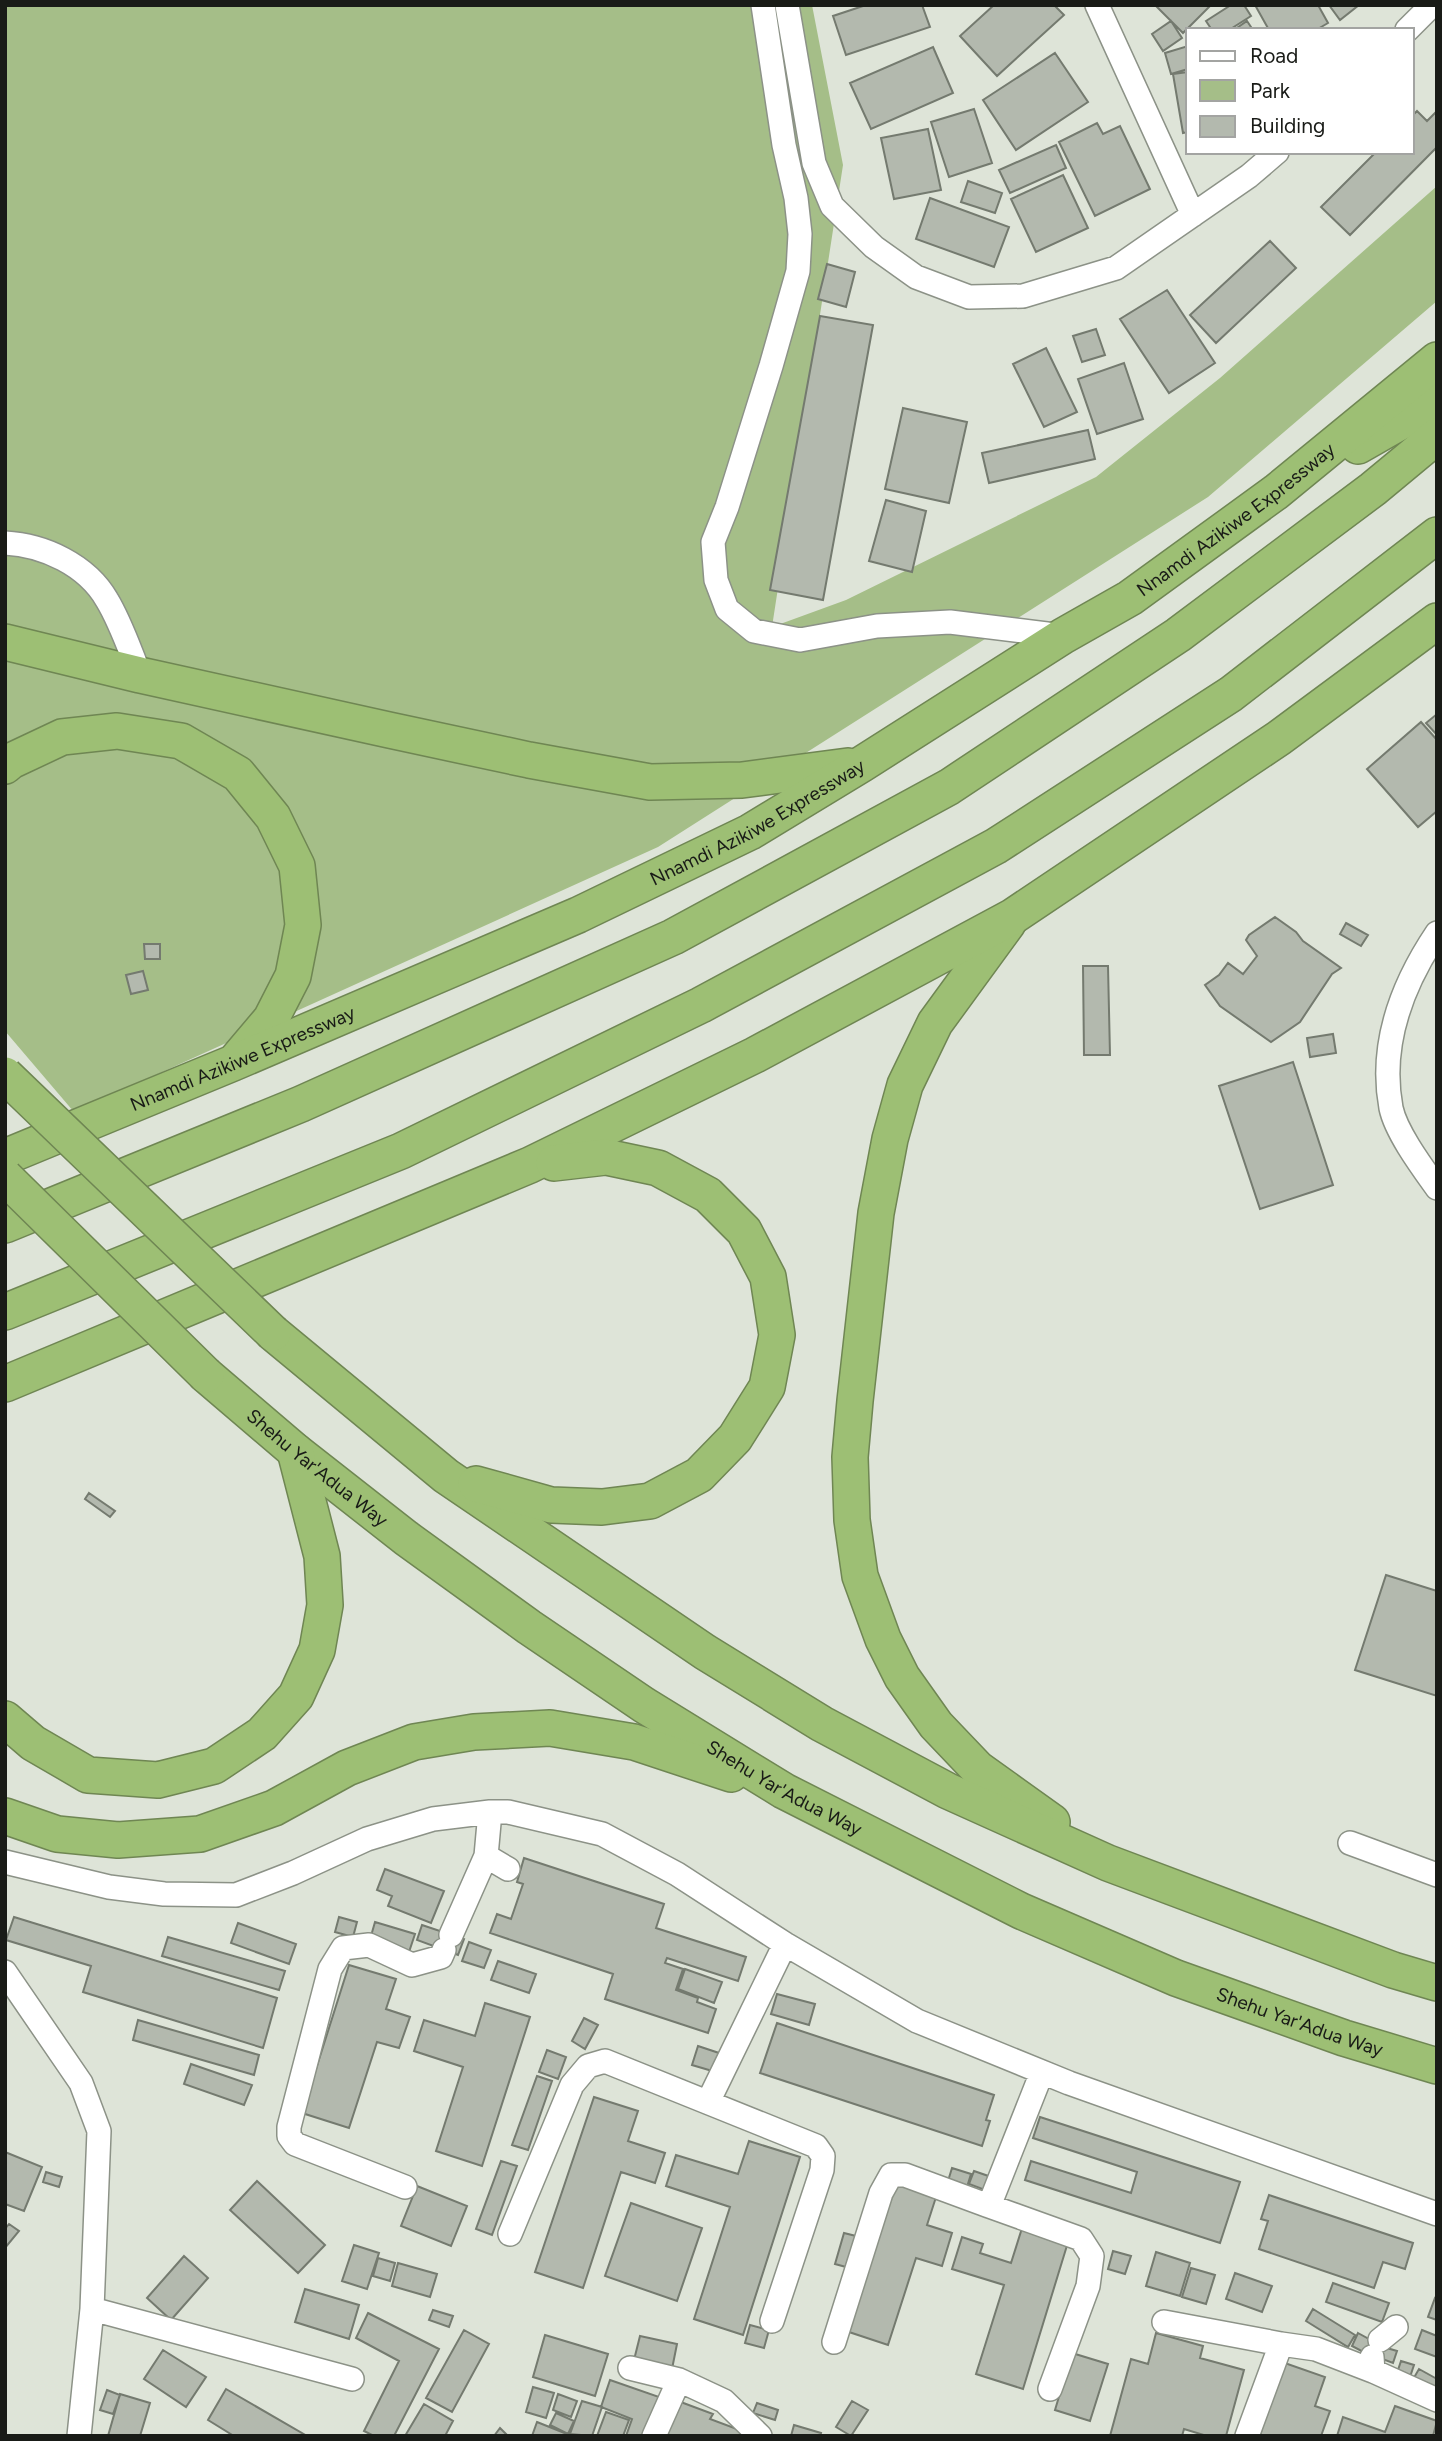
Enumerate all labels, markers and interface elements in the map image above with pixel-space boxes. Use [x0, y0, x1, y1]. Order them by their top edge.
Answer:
legend [1186, 28, 1414, 154]
text: Road [1250, 43, 1298, 68]
text: Park [1250, 78, 1291, 103]
text: Building [1250, 113, 1325, 138]
street label: Nnamdi Azikiwe Expressway [1132, 437, 1339, 601]
street label: Nnamdi Azikiwe Expressway [646, 754, 869, 890]
street label: Nnamdi Azikiwe Expressway [126, 1001, 358, 1116]
street label: Shehu Yar'Adua Way [242, 1404, 393, 1531]
street label: Shehu Yar'Adua Way [703, 1735, 866, 1840]
street label: Shehu Yar'Adua Way [1214, 1982, 1386, 2061]

